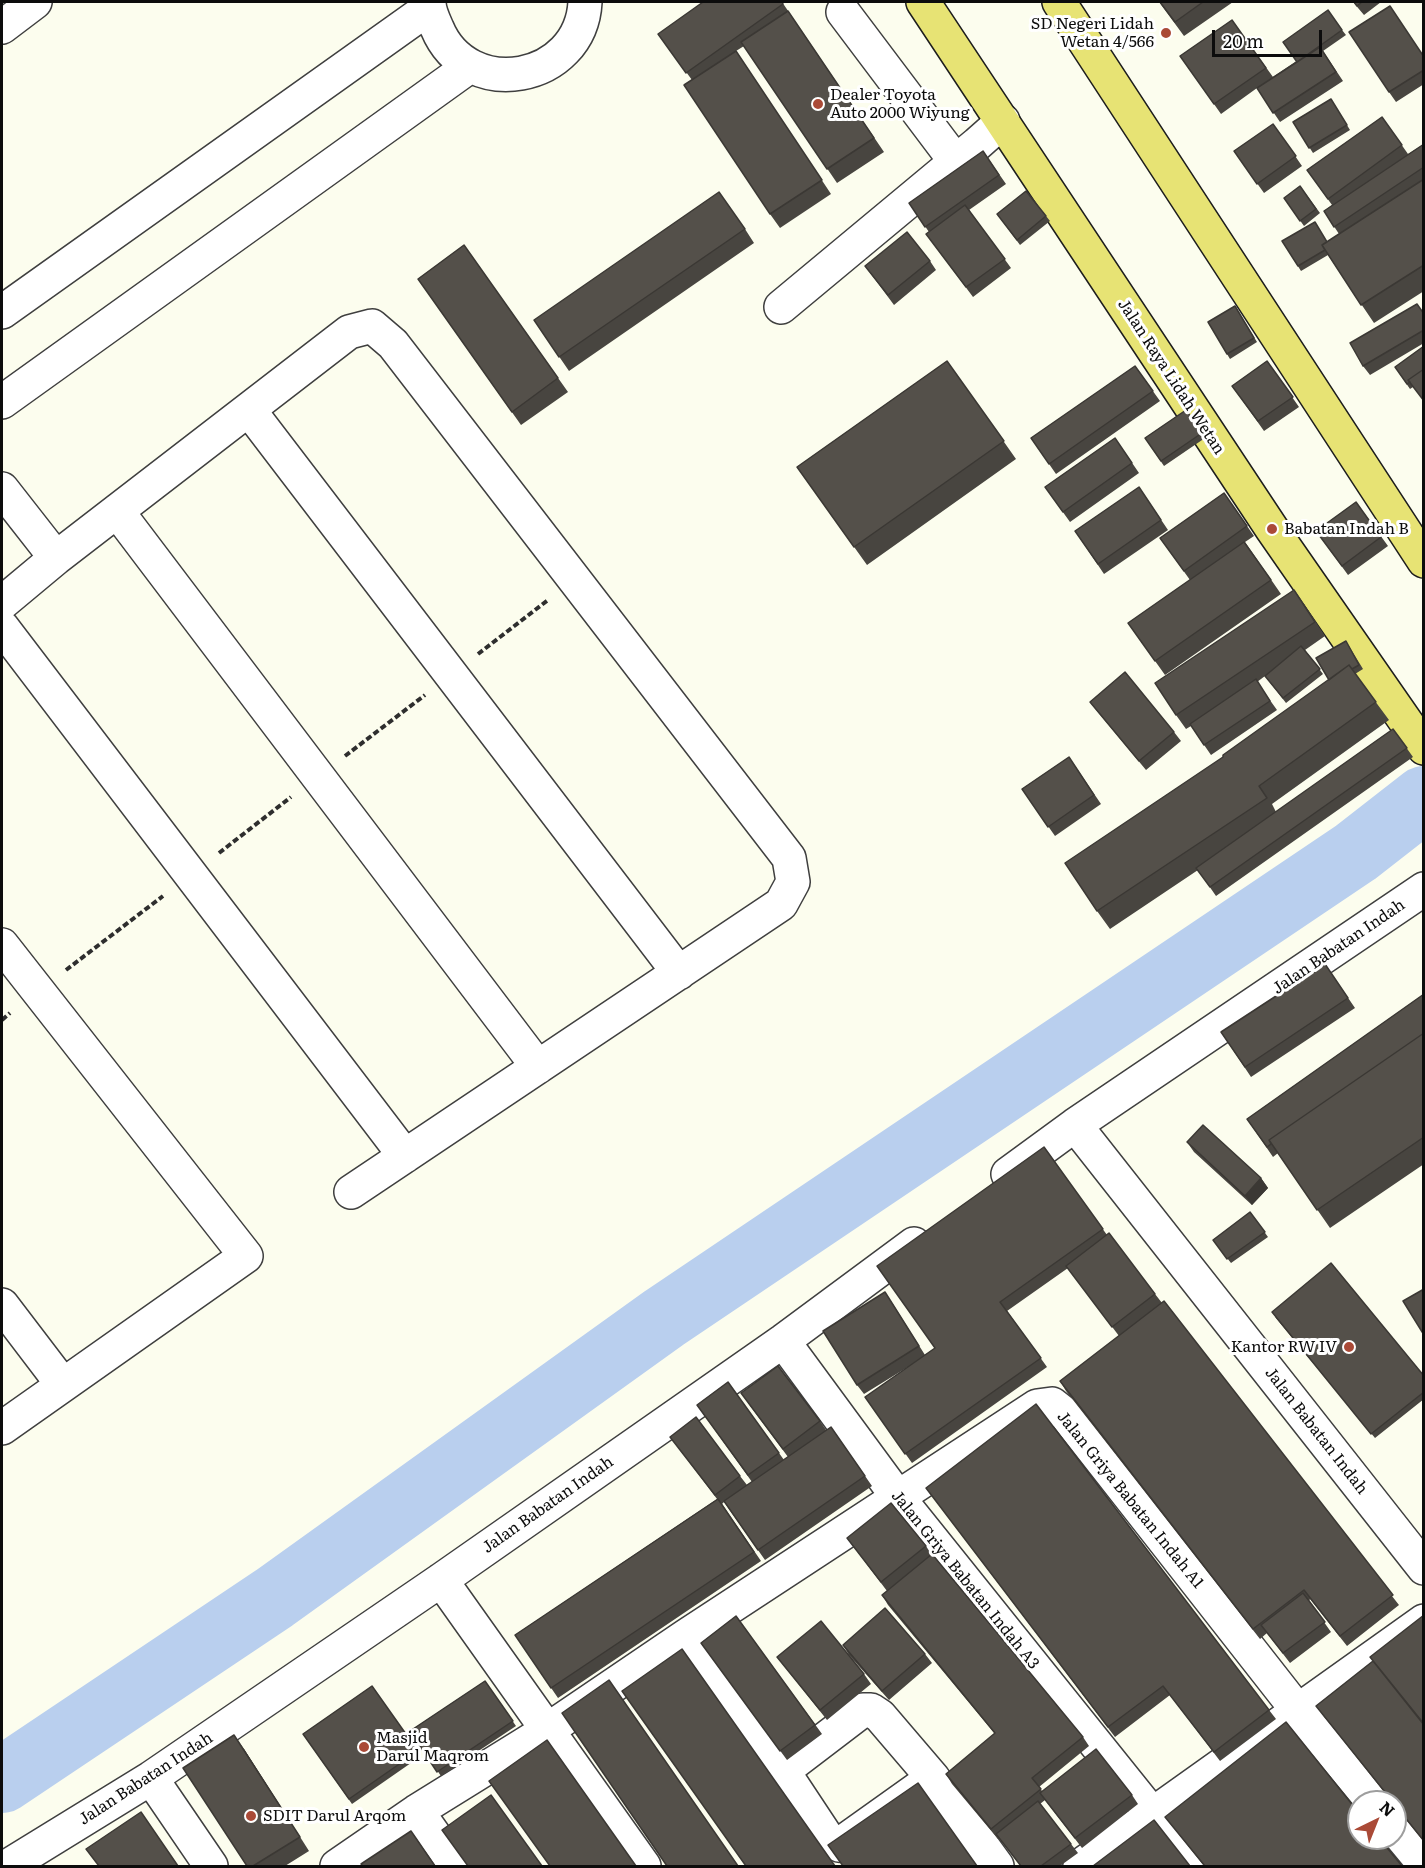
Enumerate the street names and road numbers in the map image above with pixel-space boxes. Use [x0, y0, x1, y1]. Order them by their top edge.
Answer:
street label: Jalan Raya Lidah Wetan [1113, 296, 1229, 458]
street label: Jalan Babatan Indah [1269, 896, 1409, 998]
street label: Jalan Babatan Indah [1261, 1364, 1371, 1498]
street label: Jalan Griya Babatan Indah A1 [1053, 1408, 1207, 1592]
street label: Jalan Babatan Indah [479, 1452, 617, 1558]
street label: Jalan Griya Babatan Indah A3 [887, 1487, 1043, 1673]
street label: Jalan Babatan Indah [75, 1729, 217, 1829]

